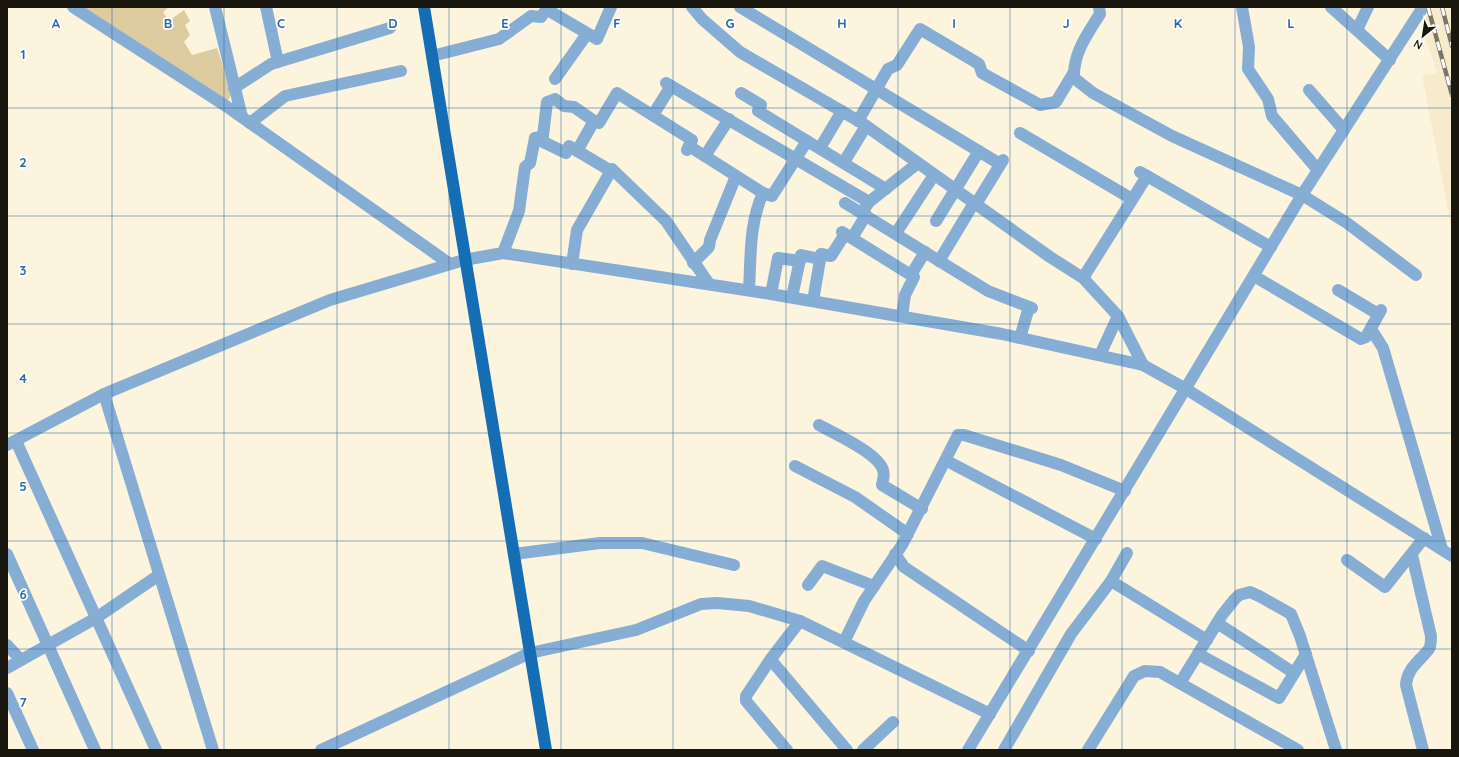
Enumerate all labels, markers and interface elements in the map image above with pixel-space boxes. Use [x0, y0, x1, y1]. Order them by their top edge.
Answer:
text: A [52, 15, 61, 31]
text: B [164, 15, 172, 31]
text: C [277, 15, 285, 31]
text: D [388, 15, 398, 31]
text: E [501, 15, 509, 31]
text: F [613, 15, 621, 31]
text: G [725, 15, 735, 31]
text: H [837, 15, 847, 31]
text: I [952, 15, 956, 31]
text: J [1062, 15, 1070, 31]
text: K [1174, 15, 1183, 31]
text: L [1287, 15, 1295, 31]
north arrow [1403, 16, 1443, 56]
text: N [1411, 37, 1425, 53]
text: 1 [20, 46, 26, 62]
text: 2 [19, 154, 27, 170]
text: 3 [20, 262, 27, 278]
text: 4 [19, 370, 27, 386]
text: 5 [19, 478, 27, 494]
text: 6 [19, 586, 27, 602]
text: 7 [19, 694, 27, 710]

